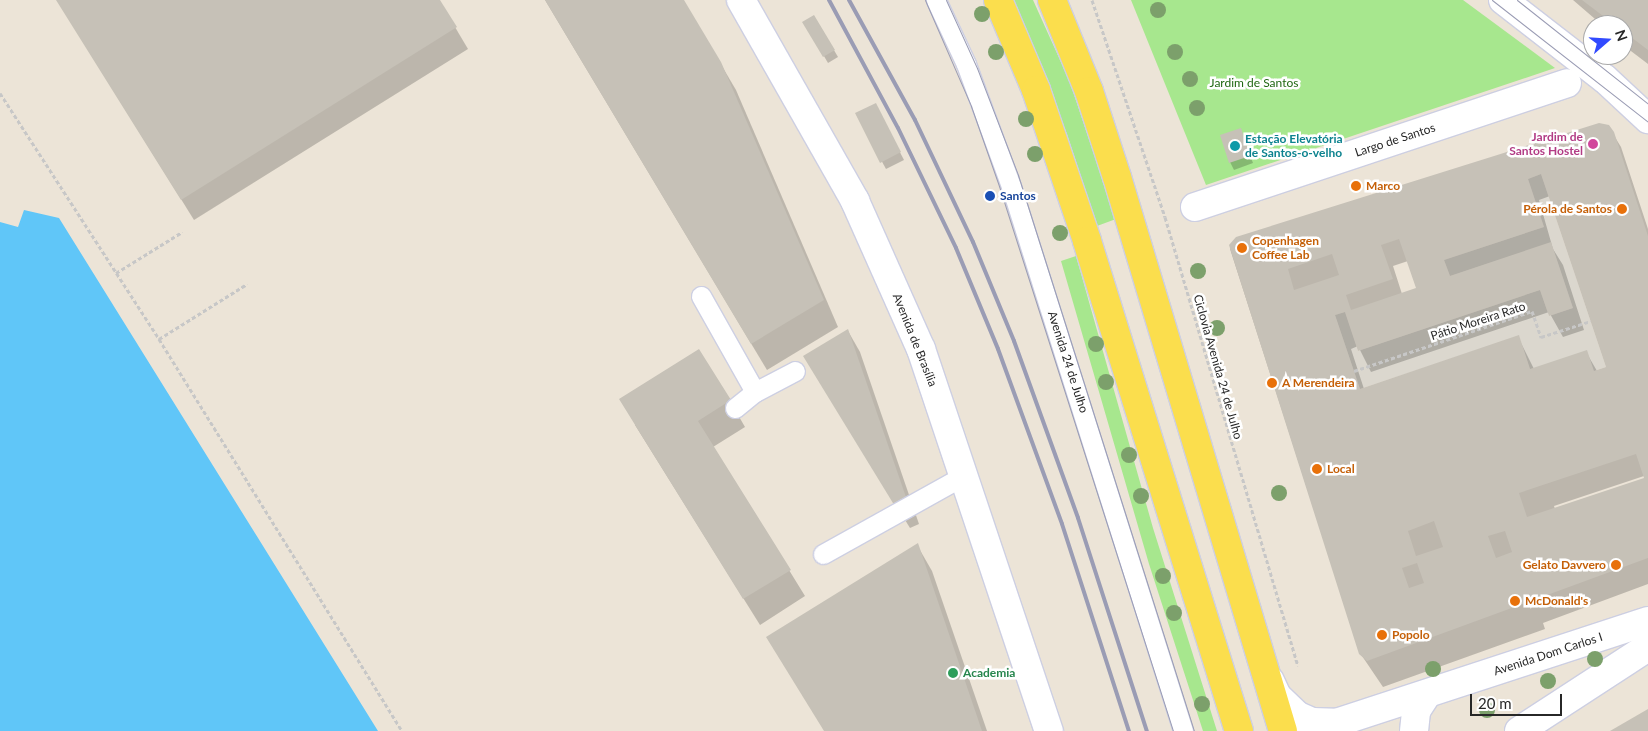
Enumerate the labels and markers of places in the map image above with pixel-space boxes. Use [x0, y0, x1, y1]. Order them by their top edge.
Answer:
place label: Jardim de Santos Hostel [1509, 130, 1583, 158]
place label: Estação Elevatória de Santos-o-velho [1245, 132, 1343, 160]
marker: Jardim de Santos Hostel [1587, 138, 1599, 150]
marker: Estação Elevatória de Santos-o-velho [1229, 140, 1241, 152]
place label: Marco [1366, 179, 1400, 193]
marker: Marco [1350, 180, 1362, 192]
place label: Santos [1000, 189, 1036, 203]
marker: Santos [984, 190, 996, 202]
place label: Pérola de Santos [1523, 202, 1612, 216]
marker: Pérola de Santos [1616, 203, 1628, 215]
place label: Copenhagen Coffee Lab [1252, 234, 1319, 262]
marker: Copenhagen Coffee Lab [1236, 242, 1248, 254]
place label: A Merendeira [1282, 376, 1355, 390]
marker: A Merendeira [1266, 377, 1278, 389]
place label: Local [1327, 462, 1355, 476]
marker: Local [1311, 463, 1323, 475]
place label: Gelato Davvero [1523, 558, 1606, 572]
marker: Gelato Davvero [1610, 559, 1622, 571]
place label: McDonald's [1525, 594, 1588, 608]
marker: McDonald's [1509, 595, 1521, 607]
place label: Popolo [1392, 628, 1430, 642]
marker: Popolo [1376, 629, 1388, 641]
place label: Academia [963, 666, 1015, 680]
marker: Academia [947, 667, 959, 679]

